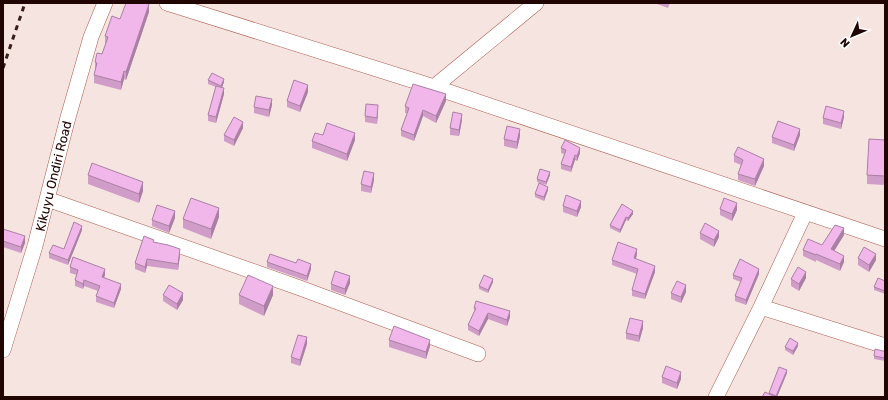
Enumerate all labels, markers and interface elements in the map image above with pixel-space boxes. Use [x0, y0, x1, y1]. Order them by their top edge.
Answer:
north arrow [832, 16, 872, 56]
text: N [838, 35, 853, 50]
street label: Kikuyu Ondiri Road [33, 119, 74, 233]

